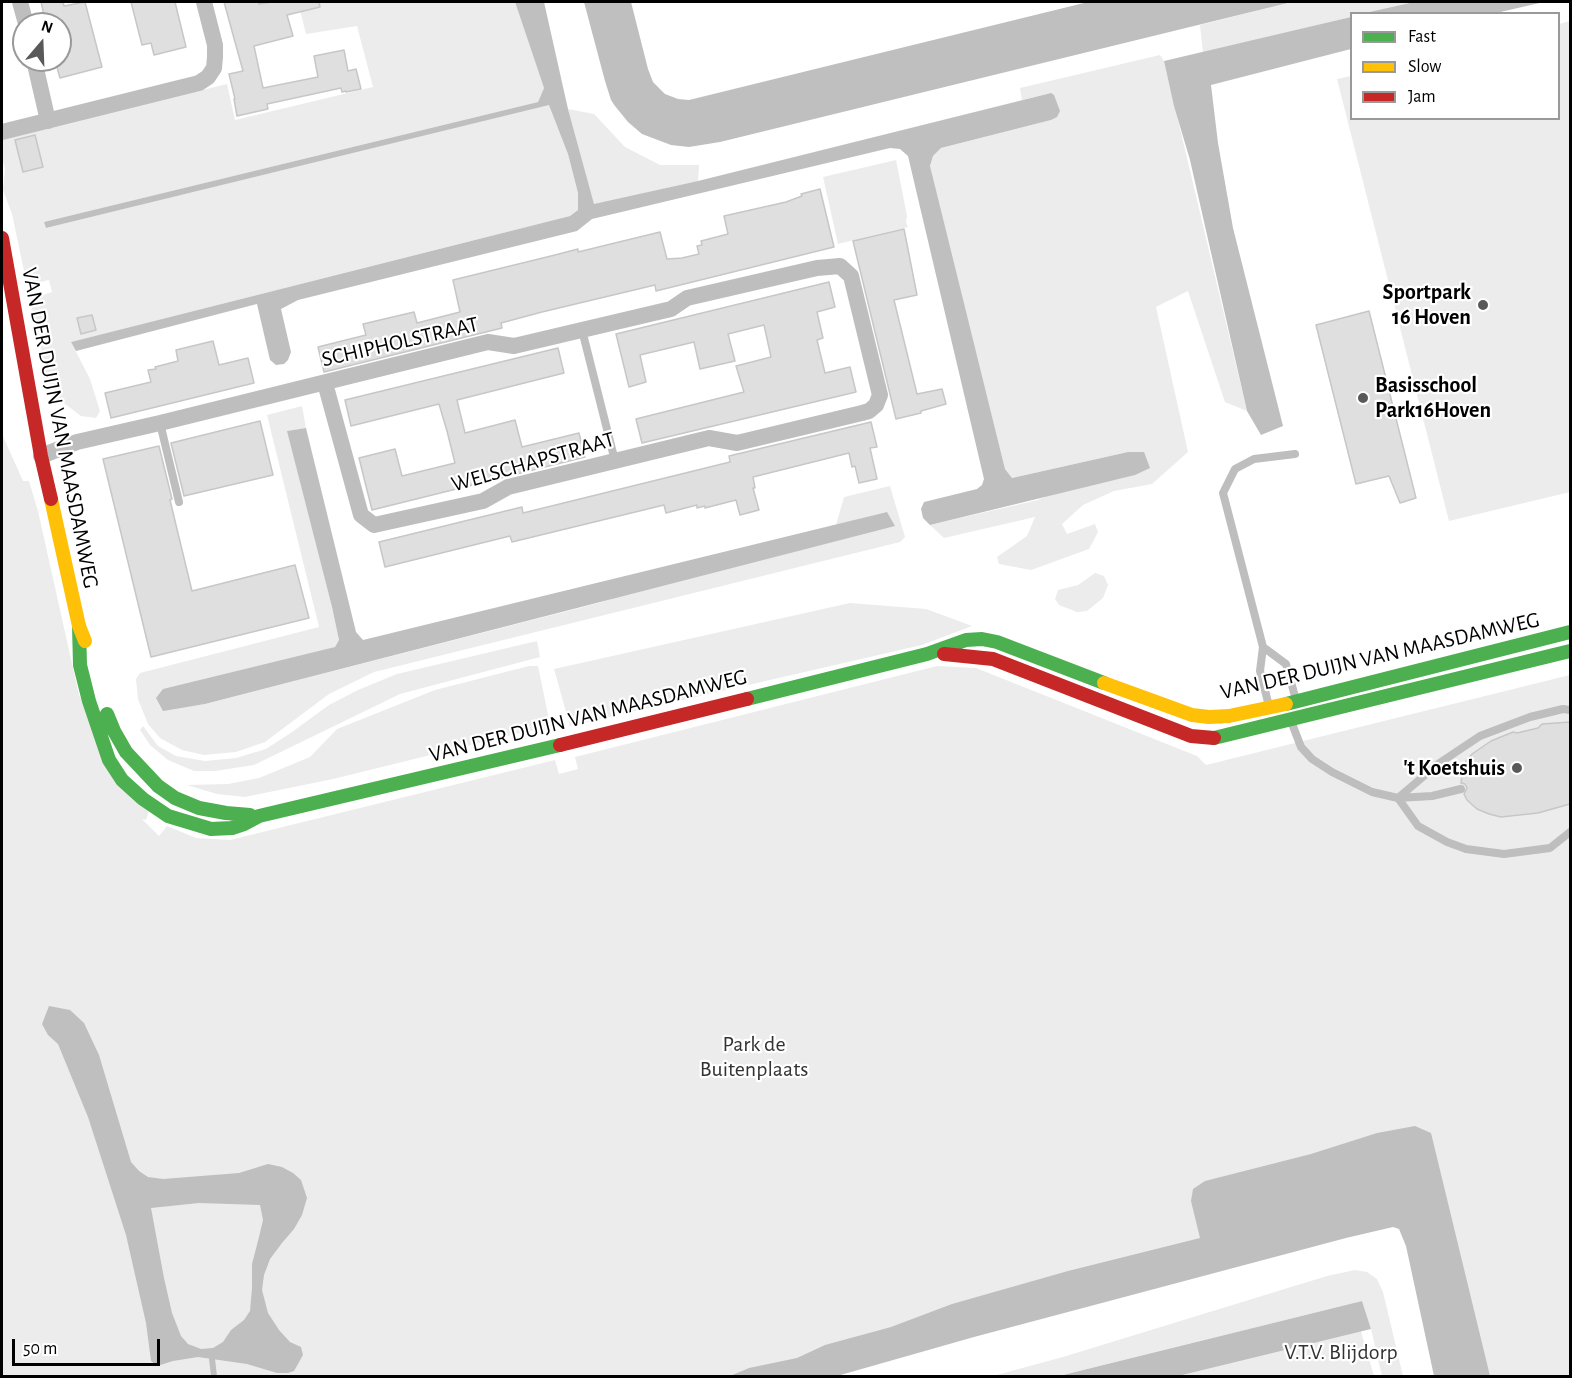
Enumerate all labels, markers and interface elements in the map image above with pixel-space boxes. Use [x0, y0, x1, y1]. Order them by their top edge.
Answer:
north arrow [12, 12, 72, 72]
legend [1350, 12, 1560, 120]
text: N [39, 17, 55, 36]
text: Fast [1408, 28, 1436, 46]
text: Slow [1408, 58, 1441, 76]
text: Jam [1408, 88, 1436, 106]
street label: VAN DER DUIJN VAN MAASDAMWEG [16, 265, 104, 591]
place label: Sportpark 16 Hoven [1383, 279, 1471, 330]
marker: Sportpark 16 Hoven [1476, 298, 1490, 312]
street label: SCHIPHOLSTRAAT [319, 311, 481, 373]
place label: Basisschool Park16Hoven [1375, 372, 1491, 424]
marker: Basisschool Park16Hoven [1356, 391, 1370, 405]
street label: WELSCHAPSTRAAT [448, 426, 618, 498]
street label: VAN DER DUIJN VAN MAASDAMWEG [1218, 606, 1542, 706]
street label: VAN DER DUIJN VAN MAASDAMWEG [426, 664, 750, 768]
place label: 't Koetshuis [1403, 755, 1505, 781]
marker: 't Koetshuis [1510, 761, 1524, 775]
park label: Park de Buitenplaats [700, 1031, 808, 1082]
scale bar [15, 1327, 164, 1365]
park label: V.T.V. Blijdorp [1284, 1339, 1398, 1365]
text: 50 m [23, 1340, 57, 1358]

